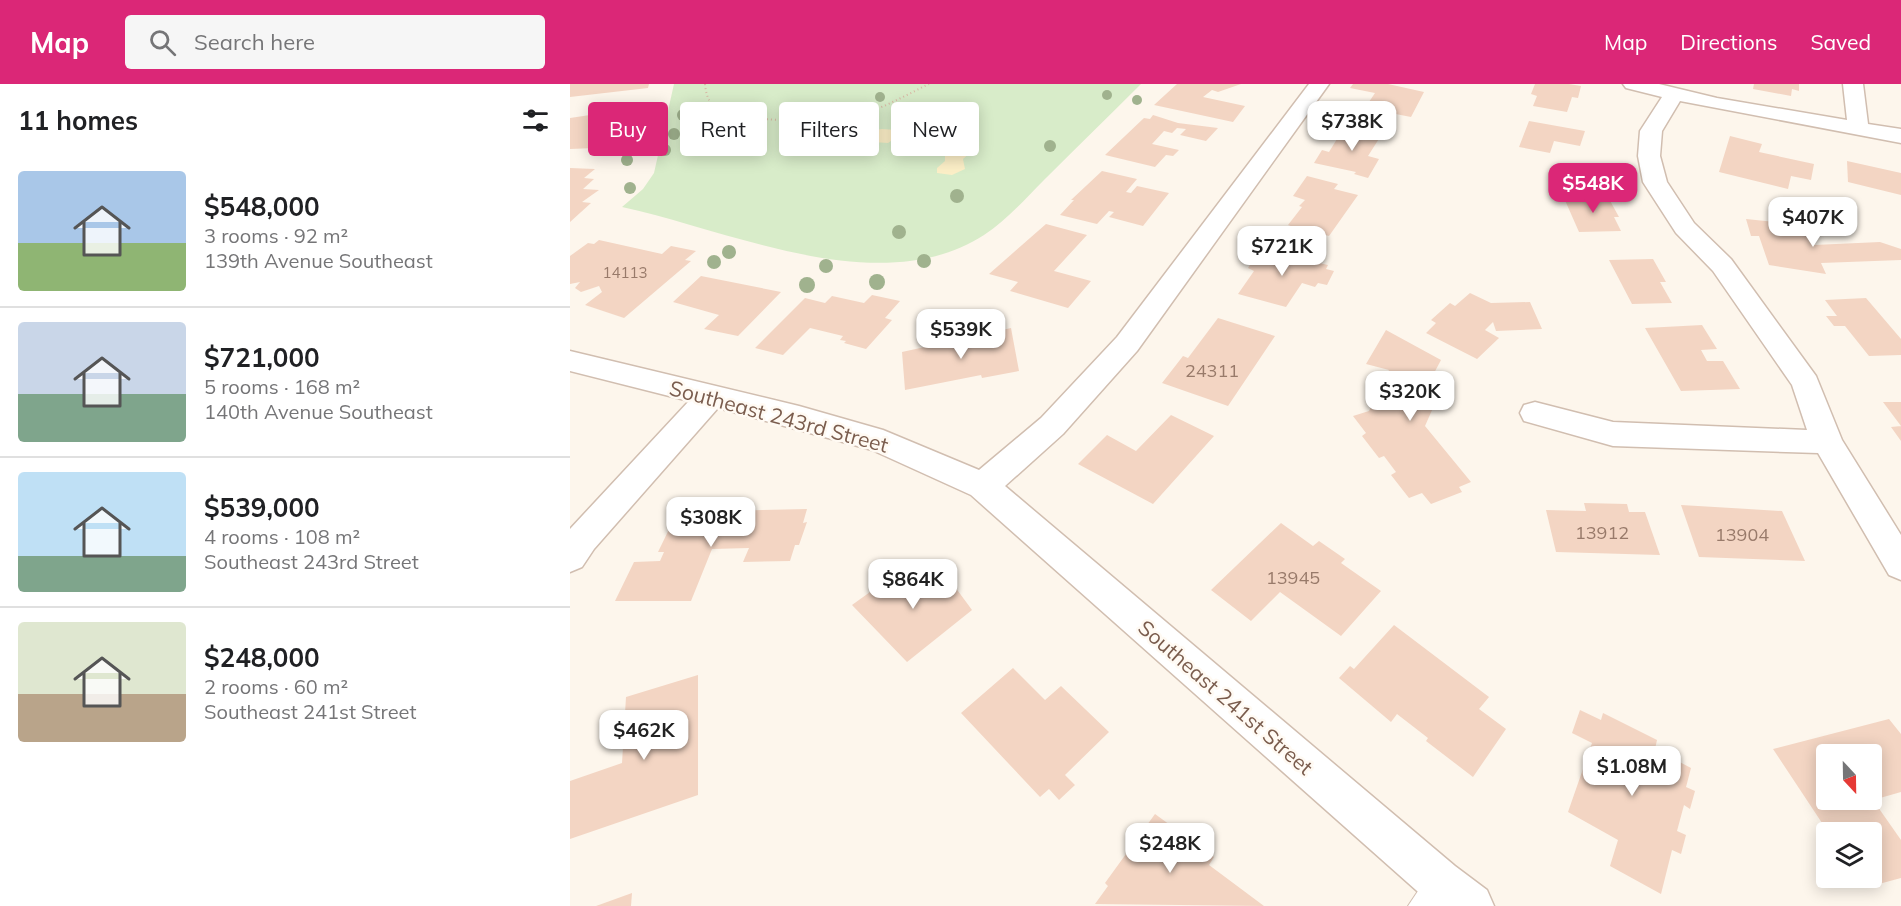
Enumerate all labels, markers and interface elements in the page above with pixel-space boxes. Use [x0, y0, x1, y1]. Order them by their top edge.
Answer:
search box [125, 15, 545, 69]
text: Map [30, 25, 89, 60]
icon: search [146, 26, 179, 59]
text: Search here [194, 28, 315, 56]
text: Map [1604, 29, 1647, 55]
text: Directions [1680, 29, 1777, 55]
text: Saved [1810, 29, 1871, 55]
pin: $738K [1310, 101, 1394, 152]
chip: Buy [588, 102, 668, 156]
chip: Rent [680, 102, 767, 156]
chip: Filters [779, 102, 879, 156]
chip: New [891, 102, 979, 156]
text: 11 homes [18, 104, 138, 137]
icon: filters [519, 104, 552, 137]
text: $738K [1321, 108, 1383, 133]
pin: $548K [1551, 163, 1635, 214]
text: $548K [1562, 170, 1624, 195]
text: $548,000 [204, 190, 320, 223]
icon: home [66, 195, 138, 267]
pin: $407K [1771, 197, 1855, 248]
text: $407K [1782, 204, 1844, 229]
text: 3 rooms · 92 m² [204, 223, 348, 248]
pin: $721K [1240, 226, 1324, 277]
text: $721K [1251, 233, 1313, 258]
text: 139th Avenue Southeast [204, 248, 433, 273]
house number: 14113 [602, 263, 648, 282]
pin: $539K [919, 309, 1003, 360]
text: $539K [930, 316, 992, 341]
text: $721,000 [204, 341, 320, 374]
icon: home [66, 346, 138, 418]
house number: 24311 [1185, 359, 1239, 382]
pin: $320K [1368, 371, 1452, 422]
text: 5 rooms · 168 m² [204, 374, 360, 399]
street label: Southeast 243rd Street [667, 374, 891, 458]
text: $320K [1379, 378, 1441, 403]
text: 140th Avenue Southeast [204, 399, 433, 424]
text: $539,000 [204, 491, 320, 524]
icon: home [66, 496, 138, 568]
pin: $308K [669, 497, 753, 548]
text: $308K [680, 504, 742, 529]
house number: 13912 [1575, 521, 1629, 544]
house number: 13904 [1715, 523, 1769, 546]
text: 4 rooms · 108 m² [204, 524, 360, 549]
text: Southeast 243rd Street [204, 549, 419, 574]
pin: $864K [871, 559, 955, 610]
text: $864K [882, 566, 944, 591]
house number: 13945 [1266, 566, 1320, 589]
street label: Southeast 241st Street [1133, 614, 1319, 780]
text: $248,000 [204, 641, 320, 674]
icon: home [66, 646, 138, 718]
text: 2 rooms · 60 m² [204, 674, 348, 699]
text: Southeast 241st Street [204, 699, 416, 724]
pin: $462K [602, 710, 686, 761]
text: $462K [613, 717, 675, 742]
north arrow [1816, 744, 1882, 810]
map controls [1816, 744, 1882, 888]
pin: $1.08M [1583, 746, 1681, 797]
text: $1.08M [1597, 753, 1667, 778]
button: layers [1816, 822, 1882, 888]
pin: $248K [1128, 823, 1212, 874]
text: $248K [1139, 830, 1201, 855]

